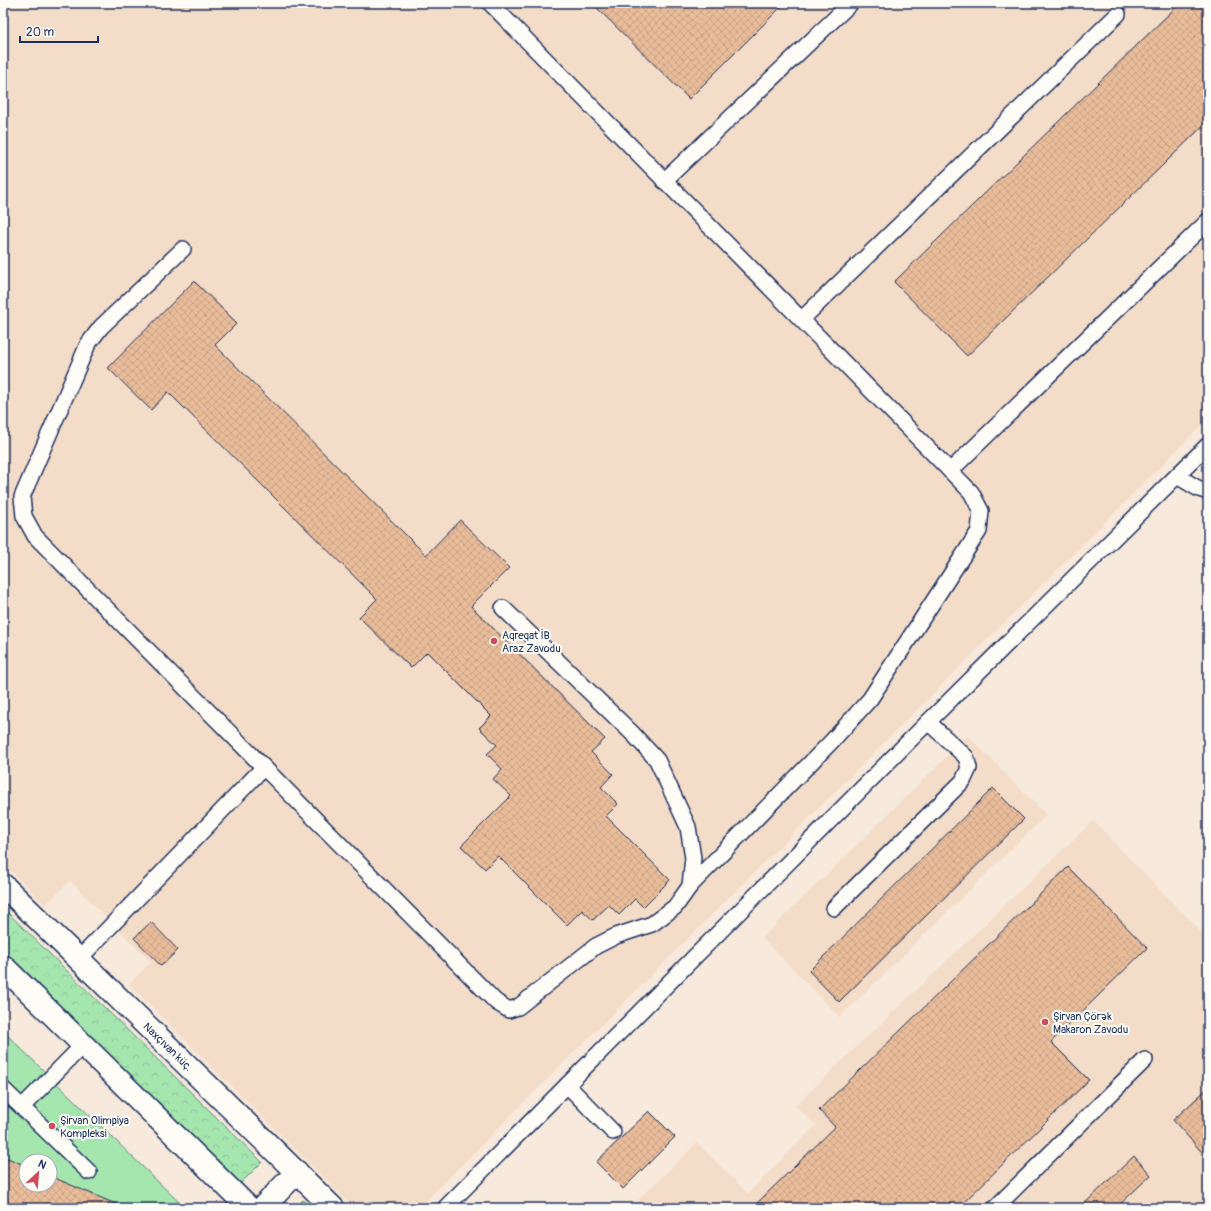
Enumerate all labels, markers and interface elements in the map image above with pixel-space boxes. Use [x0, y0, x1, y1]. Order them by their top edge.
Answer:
scale bar [20, 18, 98, 44]
text: 20 m [26, 25, 55, 40]
place label: Aqreqat İB Araz Zavodu [502, 629, 561, 655]
marker: Aqreqat İB Araz Zavodu [489, 636, 499, 646]
place label: Şirvan Çörək Makaron Zavodu [1053, 1010, 1128, 1036]
marker: Şirvan Çörək Makaron Zavodu [1040, 1017, 1050, 1027]
street label: Naxçıvan küç. [140, 1020, 195, 1074]
place label: Şirvan Olimpiya Kompleksi [60, 1114, 129, 1140]
marker: Şirvan Olimpiya Kompleksi [47, 1121, 57, 1131]
north arrow [18, 1153, 58, 1193]
text: N [36, 1157, 49, 1172]

